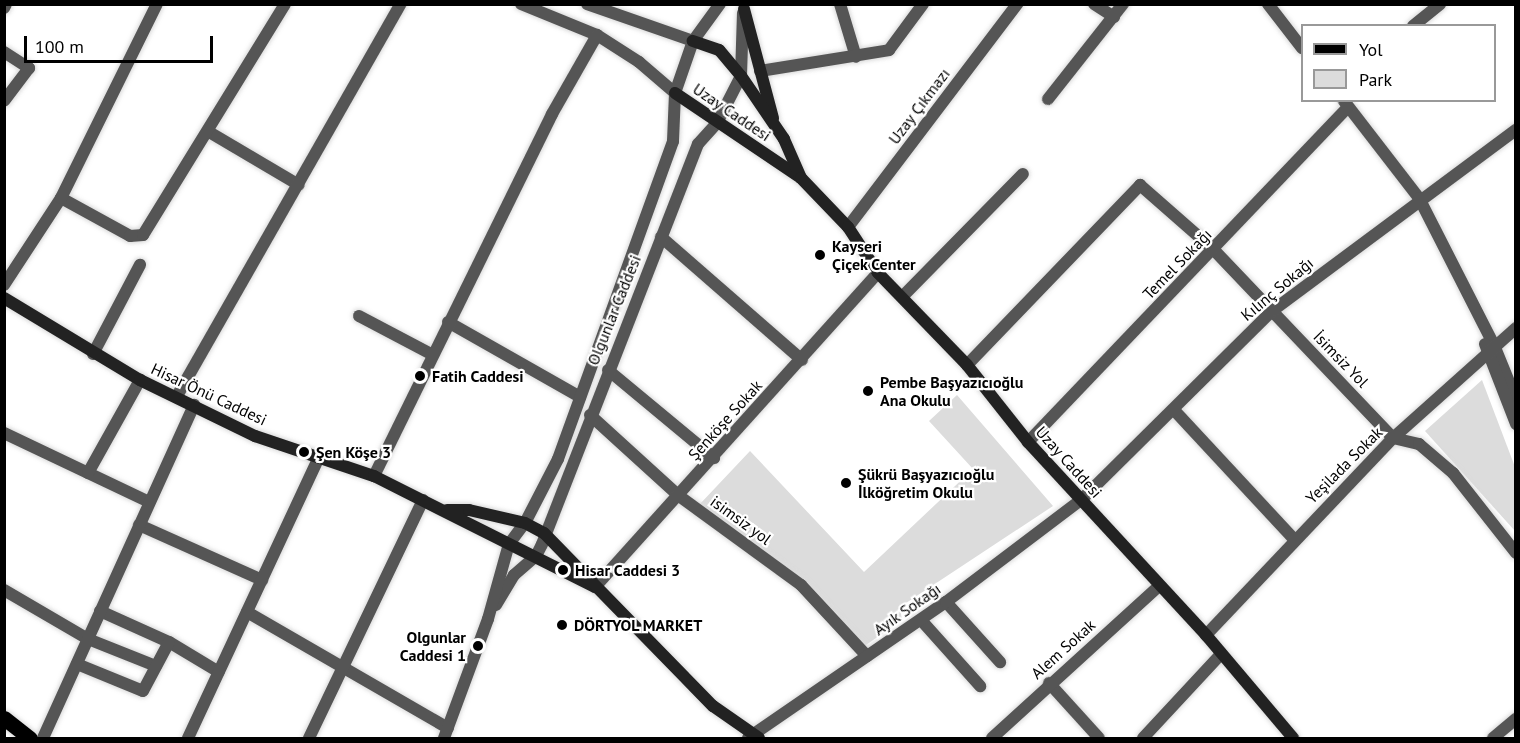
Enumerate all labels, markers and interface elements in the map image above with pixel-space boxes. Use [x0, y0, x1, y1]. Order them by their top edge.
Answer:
scale bar [27, 24, 216, 62]
legend [1301, 24, 1496, 102]
text: 100 m [35, 35, 84, 58]
text: Yol [1359, 38, 1382, 61]
street label: Uzay Çıkmazı [884, 64, 954, 148]
text: Park [1359, 68, 1392, 91]
street label: Uzay Caddesi [689, 79, 775, 145]
street label: Temel Sokağı [1139, 225, 1215, 303]
place label: Kayseri Çiçek Center [832, 236, 916, 274]
marker: Kayseri Çiçek Center [813, 248, 827, 262]
street label: Olgunlar Caddesi [583, 252, 645, 368]
street label: Kılınç Sokağı [1237, 253, 1317, 325]
street label: İsimsiz Yol [1309, 326, 1373, 392]
street label: Hisar Önü Caddesi [148, 359, 270, 429]
place label: Fatih Caddesi [432, 366, 524, 386]
marker: Fatih Caddesi [413, 369, 427, 383]
place label: Pembe Başyazıcıoğlu Ana Okulu [880, 372, 1023, 410]
street label: Şenköşe Sokak [684, 376, 766, 464]
marker: Pembe Başyazıcıoğlu Ana Okulu [861, 384, 875, 398]
street label: Uzay Caddesi [1032, 422, 1106, 502]
street label: Yeşilada Sokak [1302, 423, 1386, 507]
place label: Şen Köşe 3 [316, 442, 391, 462]
marker: Şen Köşe 3 [297, 445, 311, 459]
place label: Şükrü Başyazıcıoğlu İlköğretim Okulu [858, 464, 994, 502]
marker: Şükrü Başyazıcıoğlu İlköğretim Okulu [839, 476, 853, 490]
street label: isimsiz yol [707, 491, 775, 549]
place label: Hisar Caddesi 3 [575, 560, 680, 580]
marker: Hisar Caddesi 3 [556, 563, 570, 577]
street label: Ayık Sokağı [870, 579, 944, 639]
place label: DÖRTYOL MARKET [574, 615, 703, 635]
street label: Alem Sokak [1027, 615, 1099, 683]
marker: DÖRTYOL MARKET [555, 618, 569, 632]
place label: Olgunlar Caddesi 1 [400, 627, 466, 665]
marker: Olgunlar Caddesi 1 [471, 639, 485, 653]

